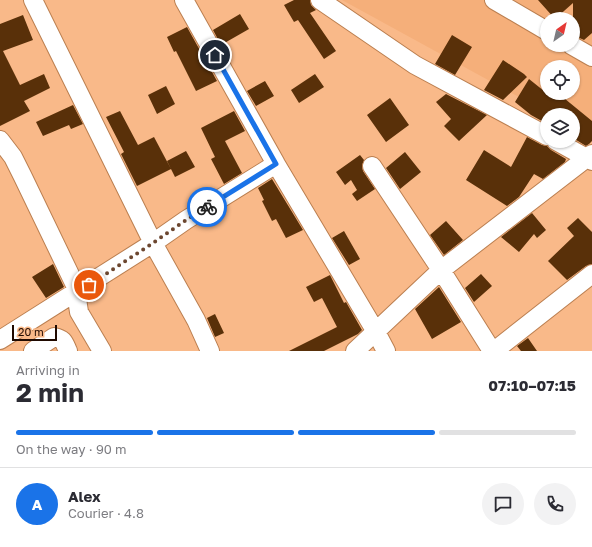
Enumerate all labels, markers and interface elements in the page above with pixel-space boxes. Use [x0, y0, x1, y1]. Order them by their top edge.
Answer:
north arrow [540, 12, 580, 52]
map controls [540, 12, 580, 148]
pin [198, 38, 232, 72]
icon: home [204, 44, 226, 66]
button: locate [540, 60, 580, 100]
button: layers [540, 108, 580, 148]
courier [187, 187, 227, 227]
icon: bike [196, 196, 218, 218]
pin [72, 268, 106, 302]
icon: bag [78, 274, 100, 296]
scale bar [12, 323, 57, 342]
text: 20 m [18, 325, 44, 338]
text: Arriving in [16, 362, 80, 378]
text: 07:10–07:15 [488, 376, 576, 394]
text: 2 min [16, 377, 84, 408]
text: On the way · 90 m [16, 441, 127, 457]
button: chat [482, 483, 524, 525]
button: phone [534, 483, 576, 525]
text: Alex [68, 487, 101, 505]
text: A [32, 495, 42, 513]
text: Courier · 4.8 [68, 505, 144, 521]

